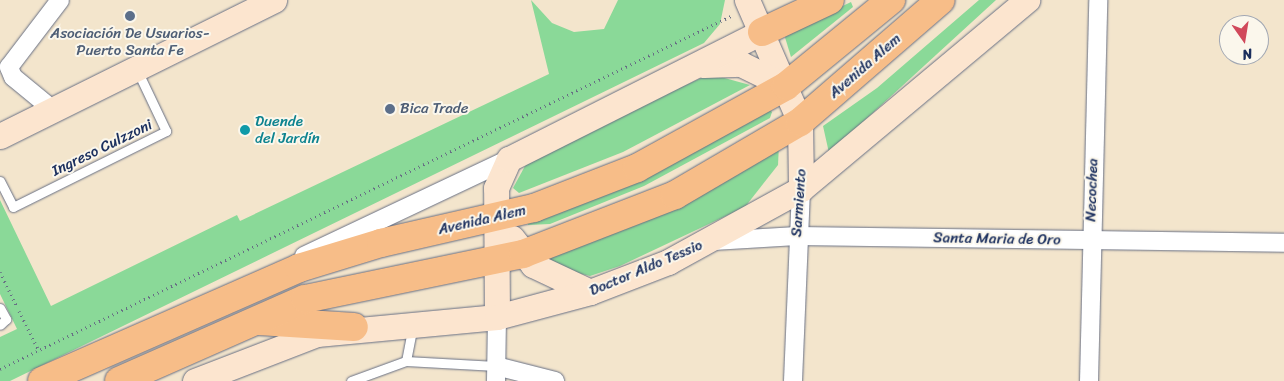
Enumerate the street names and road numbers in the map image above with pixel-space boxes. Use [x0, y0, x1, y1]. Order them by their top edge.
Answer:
street label: Avenida Alem [825, 30, 905, 102]
street label: Ingreso Culzzoni [49, 116, 155, 180]
street label: Necochea [1082, 158, 1102, 222]
street label: Sarmiento [788, 168, 810, 238]
street label: Avenida Alem [436, 201, 528, 239]
street label: Santa Maria de Oro [933, 229, 1061, 249]
street label: Doctor Aldo Tessio [586, 236, 706, 300]

